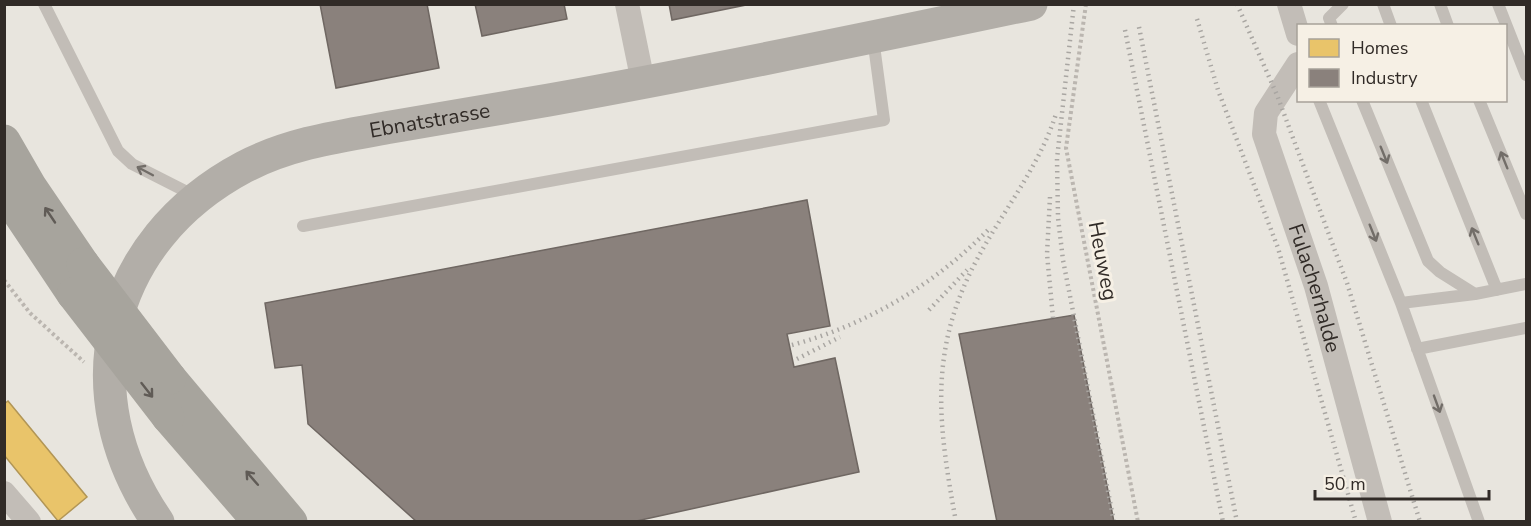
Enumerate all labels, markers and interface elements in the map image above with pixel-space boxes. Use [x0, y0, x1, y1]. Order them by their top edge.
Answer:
legend [1297, 24, 1507, 102]
text: Homes [1351, 36, 1408, 60]
text: Industry [1351, 66, 1418, 90]
street label: Ebnatstrasse [367, 96, 492, 145]
one-way arrow [1379, 145, 1390, 163]
one-way arrow [1498, 151, 1509, 170]
one-way arrow [137, 165, 155, 176]
one-way arrow [44, 208, 56, 224]
street label: Heuweg [1082, 219, 1124, 303]
street label: Fulacherhalde [1282, 220, 1347, 356]
one-way arrow [1368, 223, 1379, 241]
one-way arrow [1469, 227, 1480, 245]
one-way arrow [140, 382, 153, 398]
one-way arrow [1432, 394, 1443, 413]
scale bar [1315, 463, 1489, 501]
one-way arrow [245, 471, 259, 486]
text: 50 m [1324, 472, 1366, 496]

